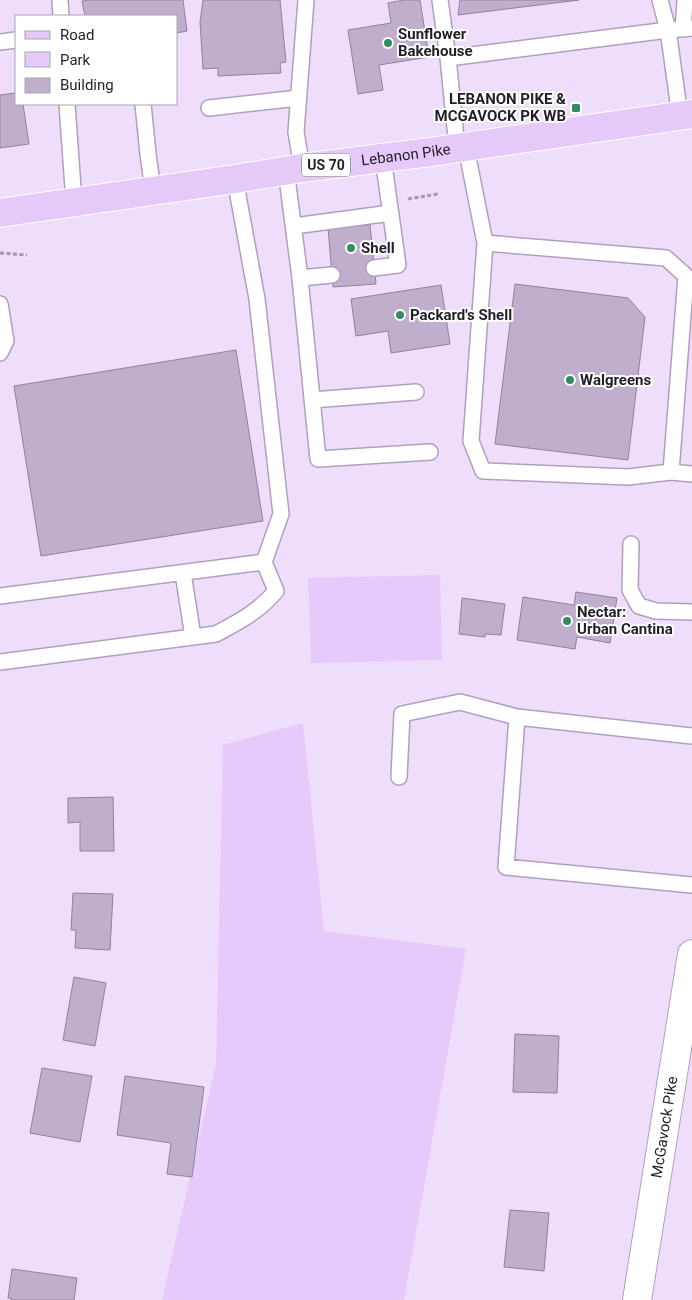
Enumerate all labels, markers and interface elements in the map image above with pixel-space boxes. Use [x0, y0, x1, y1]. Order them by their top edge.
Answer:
legend [15, 15, 178, 105]
place label: Sunflower Bakehouse [398, 25, 473, 60]
text: Road [60, 26, 94, 44]
marker: Sunflower Bakehouse [382, 37, 394, 49]
text: Park [60, 51, 91, 69]
text: Building [60, 76, 114, 94]
place label: LEBANON PIKE & MCGAVOCK PK WB [435, 90, 566, 125]
marker: LEBANON PIKE & MCGAVOCK PK WB [570, 102, 582, 114]
street label: Lebanon Pike [360, 140, 452, 170]
road number: US 70 [302, 154, 350, 176]
place label: Shell [361, 239, 395, 257]
marker: Shell [345, 242, 357, 254]
place label: Packard's Shell [410, 306, 512, 324]
marker: Packard's Shell [394, 309, 406, 321]
place label: Walgreens [580, 371, 651, 389]
marker: Walgreens [564, 374, 576, 386]
place label: Nectar: Urban Cantina [577, 603, 673, 638]
marker: Nectar: Urban Cantina [561, 615, 573, 627]
street label: McGavock Pike [648, 1075, 681, 1179]

